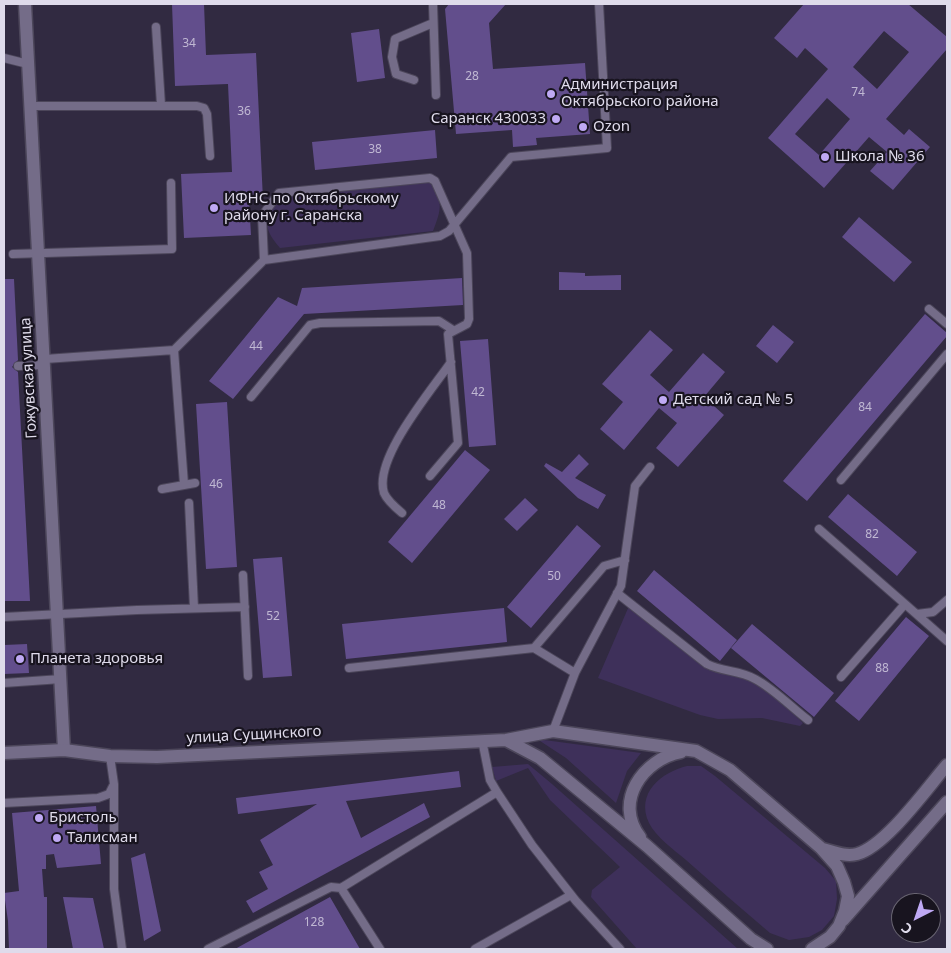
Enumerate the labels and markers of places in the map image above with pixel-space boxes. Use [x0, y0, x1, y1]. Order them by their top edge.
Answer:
place label: Администрация Октябрьского района [561, 76, 719, 111]
marker: Администрация Октябрьского района [545, 88, 557, 100]
place label: Саранск 430033 [431, 110, 546, 128]
marker: Саранск 430033 [550, 113, 562, 125]
place label: Ozon [593, 118, 630, 136]
marker: Ozon [577, 121, 589, 133]
place label: Школа № 36 [835, 148, 925, 166]
marker: Школа № 36 [819, 151, 831, 163]
place label: ИФНС по Октябрьскому району г. Саранска [224, 190, 399, 225]
marker: ИФНС по Октябрьскому району г. Саранска [208, 202, 220, 214]
place label: Детский сад № 5 [673, 391, 793, 409]
marker: Детский сад № 5 [657, 394, 669, 406]
place label: Планета здоровья [30, 650, 163, 668]
marker: Планета здоровья [14, 653, 26, 665]
place label: Бристоль [49, 809, 117, 827]
marker: Бристоль [33, 812, 45, 824]
place label: Талисман [67, 829, 138, 847]
marker: Талисман [51, 832, 63, 844]

